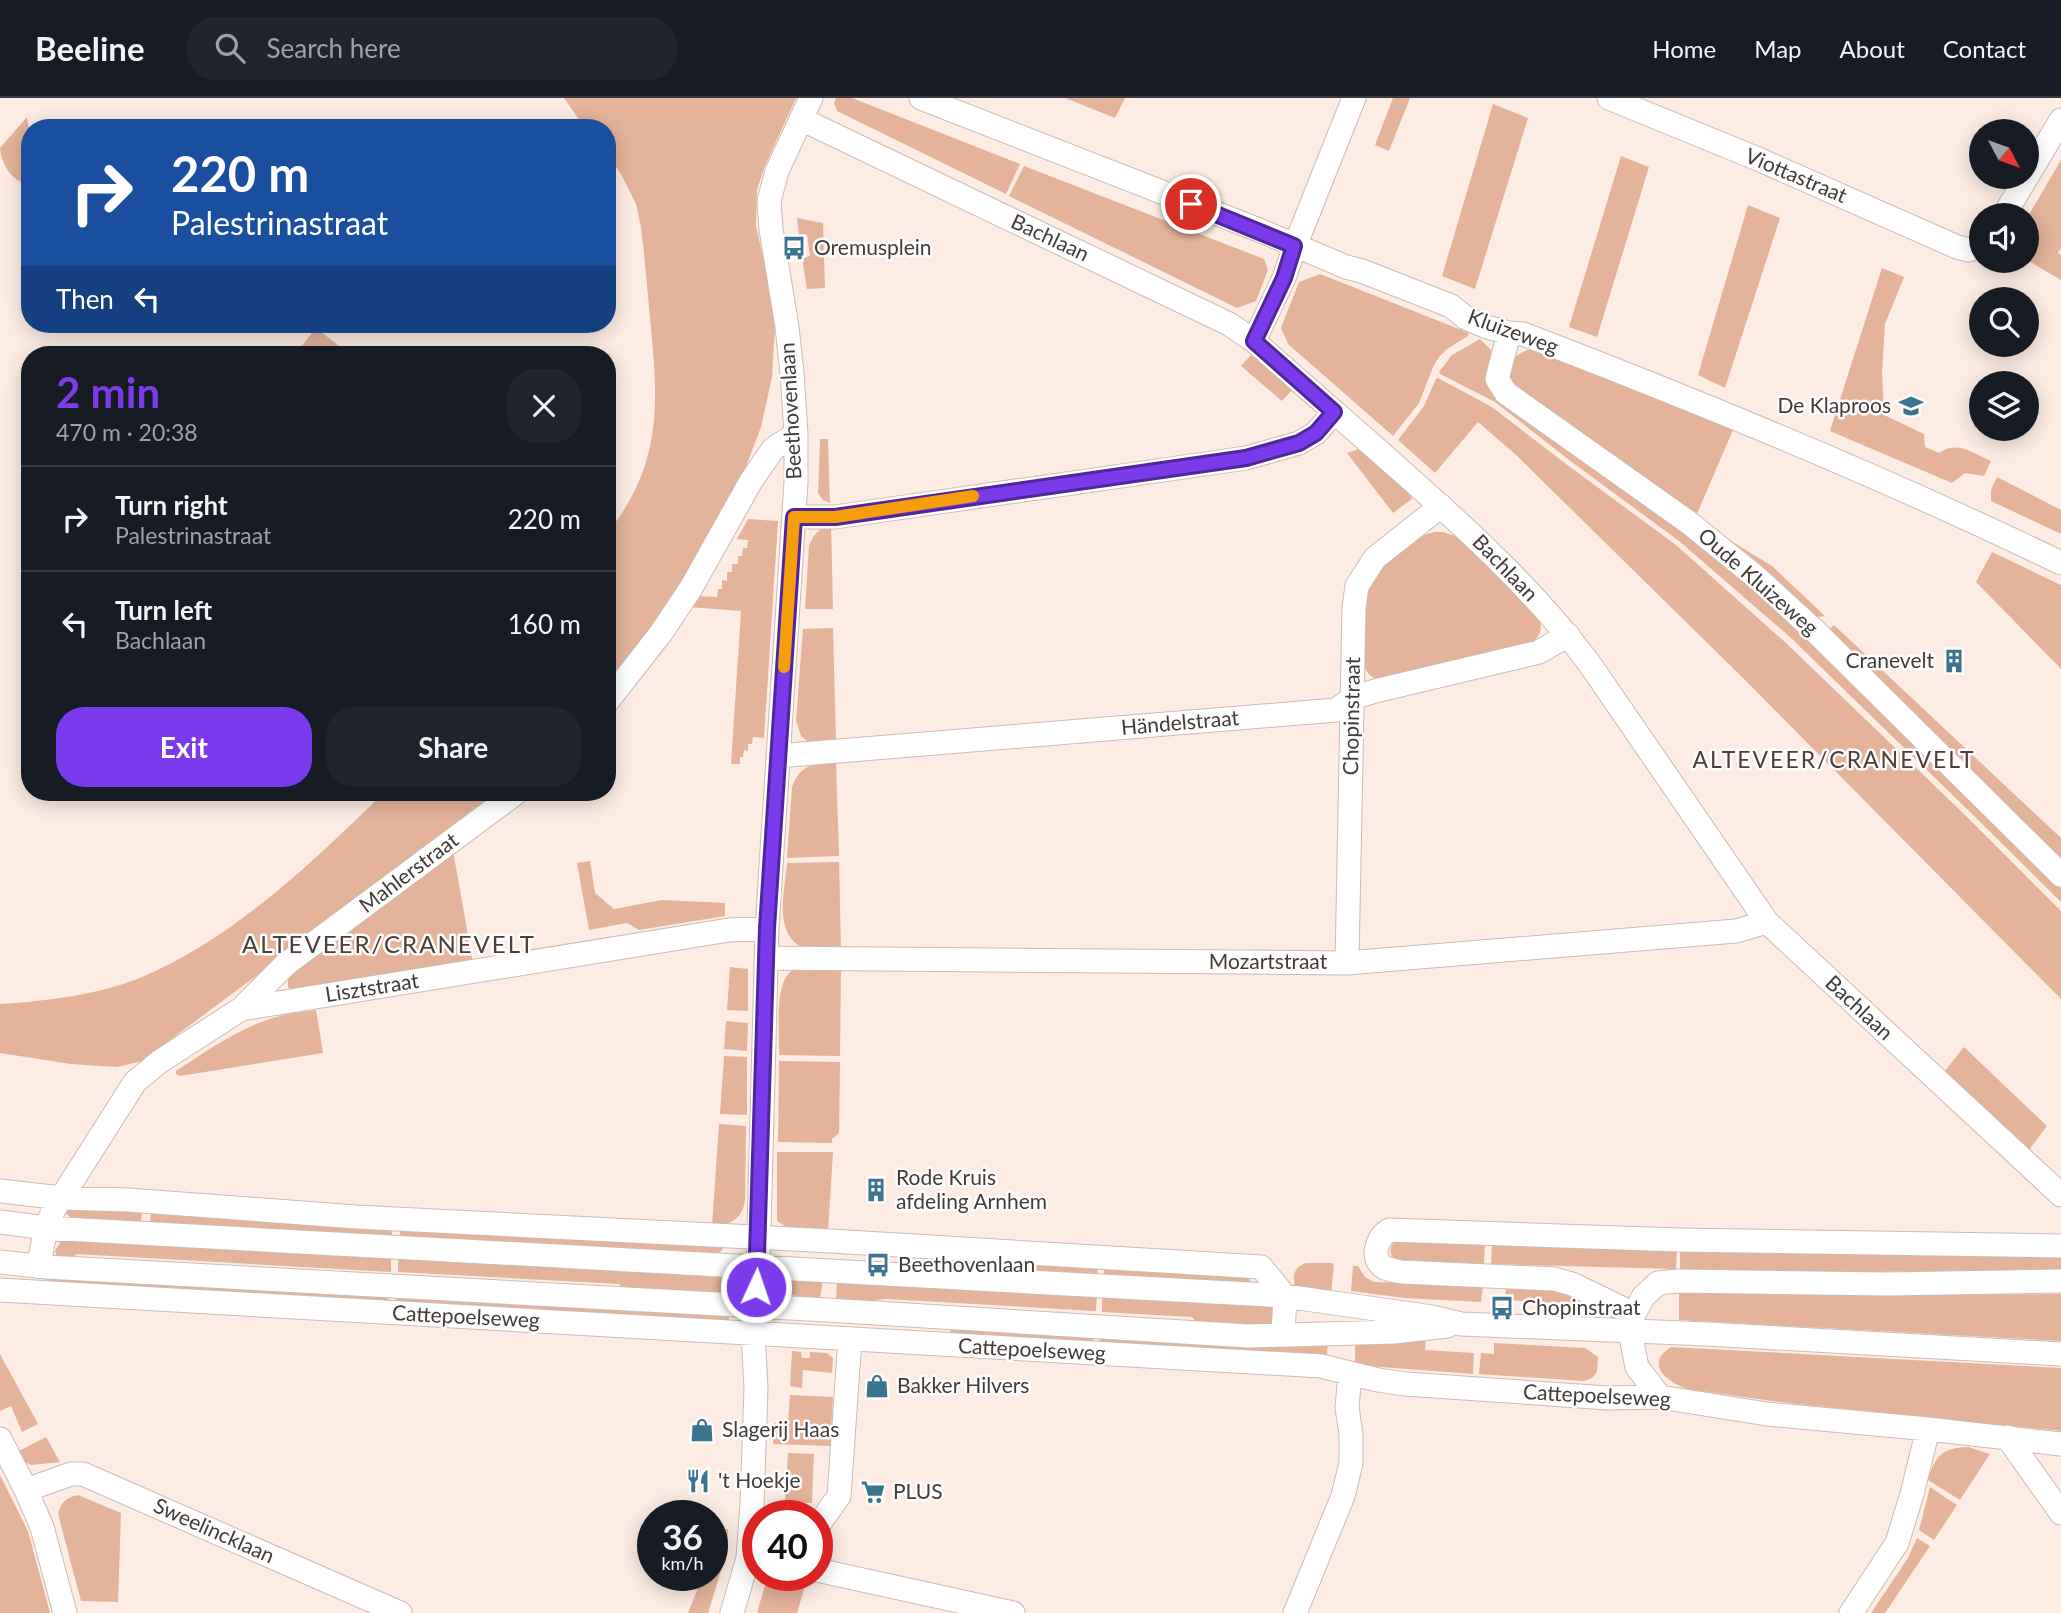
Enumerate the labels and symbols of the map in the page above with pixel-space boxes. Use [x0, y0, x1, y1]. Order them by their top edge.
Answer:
north arrow [1969, 119, 2039, 189]
street label: Viottastraat [1742, 142, 1852, 207]
pin [1161, 174, 1221, 234]
street label: Bachlaan [1008, 208, 1094, 266]
bus stop icon: Oremusplein [780, 234, 808, 262]
place label: Oremusplein [814, 234, 932, 259]
street label: Kluizeweg [1465, 303, 1562, 358]
street label: Beethovenlaan [773, 342, 806, 480]
place label: De Klaproos [1778, 392, 1891, 417]
school or university icon: De Klaproos [1897, 392, 1925, 420]
street label: Oude Kluizeweg [1694, 522, 1824, 640]
street label: Bachlaan [1468, 528, 1544, 606]
place label: Cranevelt [1845, 647, 1934, 672]
building icon: Cranevelt [1940, 647, 1968, 675]
street label: Chopinstraat [1337, 656, 1364, 775]
street label: Händelstraat [1120, 704, 1240, 739]
district label: ALTEVEER/CRANEVELT [1692, 745, 1976, 773]
street label: Mahlerstraat [354, 826, 463, 917]
district label: ALTEVEER/CRANEVELT [242, 929, 536, 958]
street label: Mozartstraat [1209, 948, 1328, 973]
street label: Lisztstraat [323, 967, 421, 1006]
street label: Bachlaan [1821, 969, 1899, 1044]
place label: Rode Kruis afdeling Arnhem [896, 1164, 1047, 1213]
building icon: Rode Kruis afdeling Arnhem [862, 1176, 890, 1204]
position arrow [719, 1250, 793, 1324]
bus stop icon: Beethovenlaan [864, 1251, 892, 1279]
place label: Beethovenlaan [898, 1251, 1035, 1276]
bus stop icon: Chopinstraat [1488, 1294, 1516, 1322]
place label: Chopinstraat [1522, 1294, 1641, 1319]
street label: Cattepoelseweg [392, 1299, 541, 1332]
street label: Cattepoelseweg [958, 1332, 1107, 1365]
shop icon: Bakker Hilvers [863, 1372, 891, 1400]
place label: Bakker Hilvers [897, 1372, 1029, 1397]
street label: Cattepoelseweg [1523, 1378, 1672, 1411]
shop icon: Slagerij Haas [688, 1416, 716, 1444]
place label: Slagerij Haas [722, 1416, 839, 1441]
restaurant icon: 't Hoekje [684, 1467, 712, 1495]
place label: 't Hoekje [718, 1467, 801, 1492]
supermarket icon: PLUS [859, 1478, 887, 1506]
place label: PLUS [893, 1478, 943, 1503]
street label: Sweelincklaan [150, 1492, 279, 1567]
speed limit sign: 40 [742, 1500, 833, 1591]

